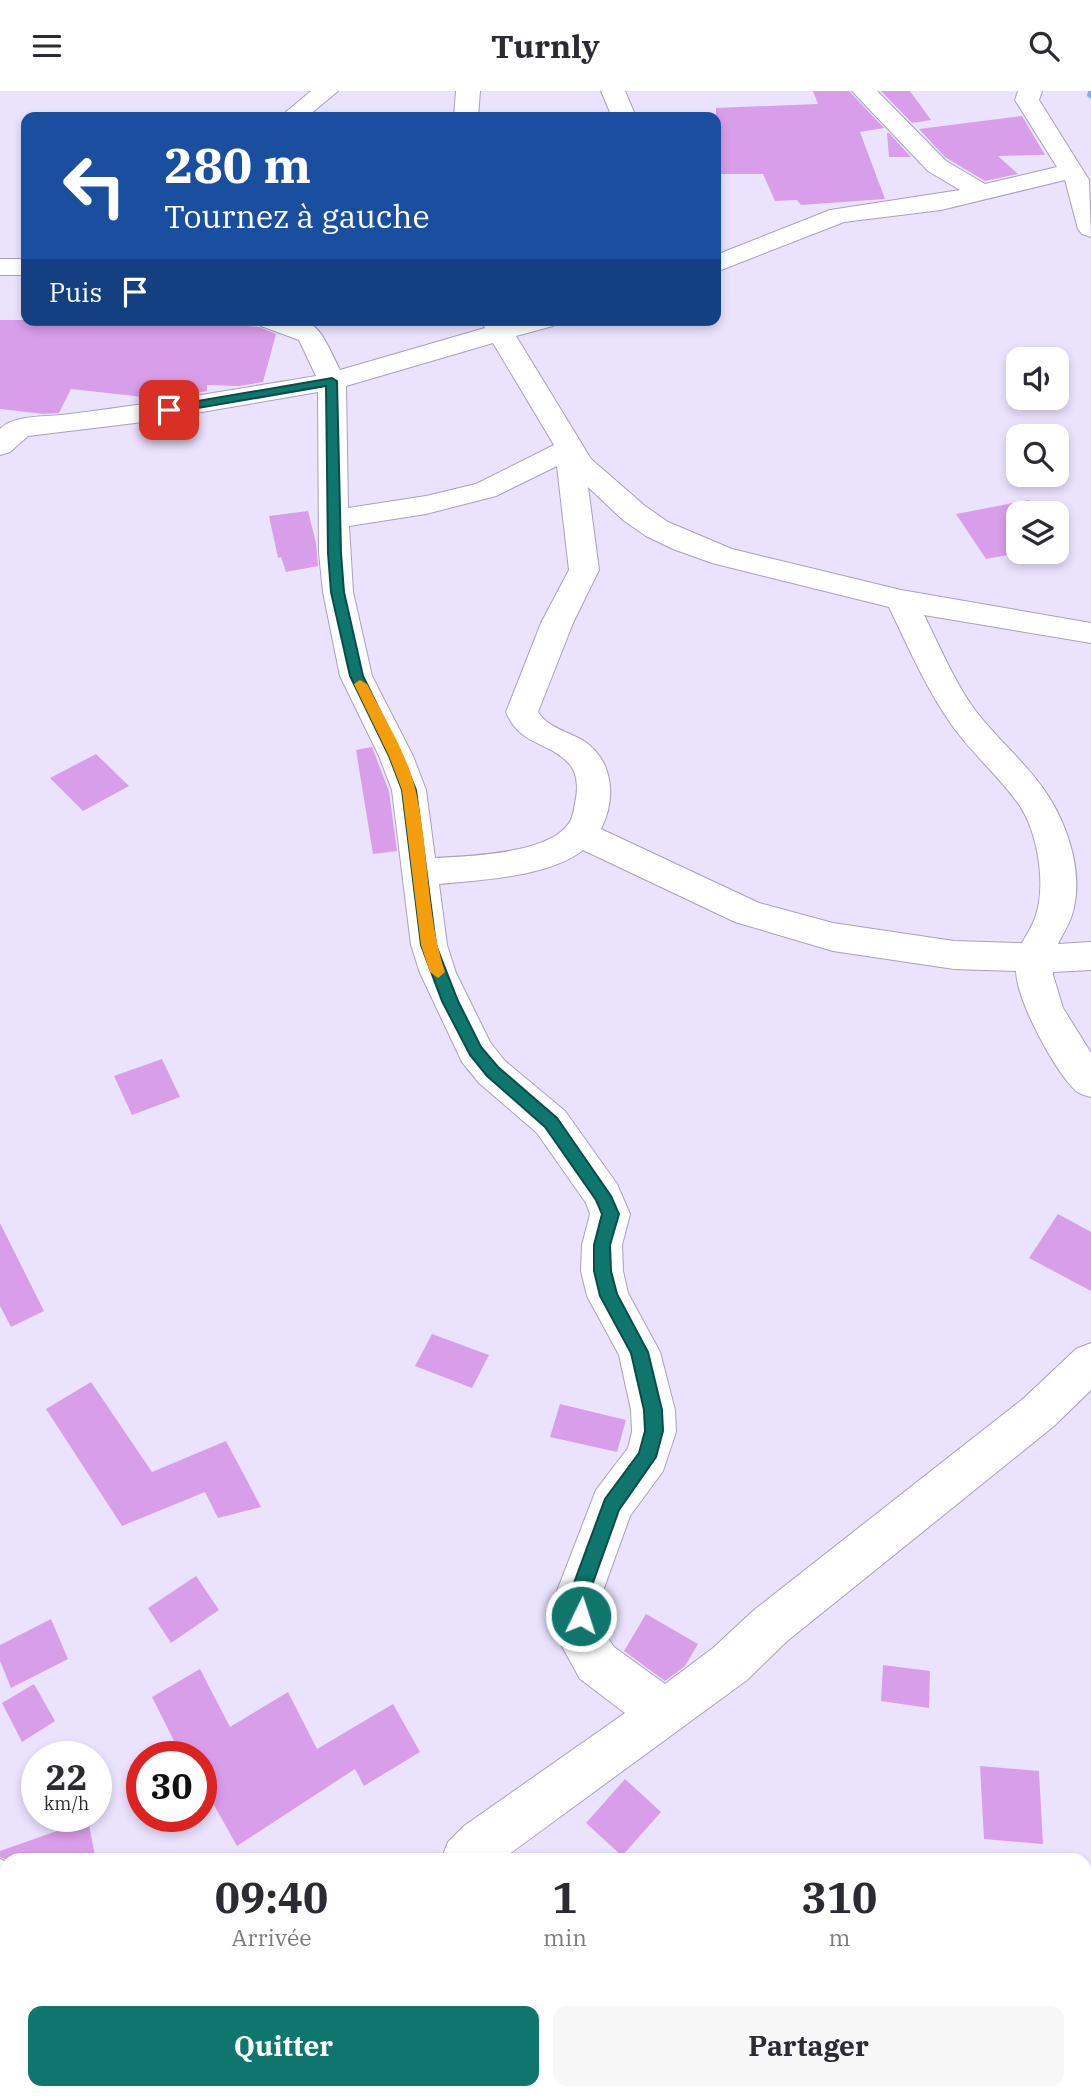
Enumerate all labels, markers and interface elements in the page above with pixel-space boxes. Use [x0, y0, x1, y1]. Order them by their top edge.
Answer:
text: Turnly [491, 25, 600, 67]
icon: menu [28, 27, 66, 65]
icon: search [1025, 27, 1063, 65]
text: 280 m [164, 133, 311, 196]
icon: left [49, 140, 140, 231]
text: Tournez à gauche [164, 195, 430, 237]
icon: arrive [116, 273, 154, 311]
text: Puis [49, 275, 102, 309]
map controls [1006, 347, 1069, 564]
button: sound [1006, 347, 1069, 410]
pin [139, 380, 199, 440]
icon: arrive [150, 391, 188, 429]
button: search [1006, 424, 1069, 487]
button: layers [1006, 501, 1069, 564]
position arrow [544, 1579, 618, 1653]
speed limit sign: 30 [126, 1741, 217, 1832]
text: 22 [45, 1754, 88, 1800]
text: km/h [44, 1792, 89, 1815]
text: 09:40 [215, 1870, 328, 1925]
text: 1 [552, 1870, 578, 1925]
text: 310 [802, 1870, 877, 1925]
text: Arrivée [231, 1922, 312, 1952]
text: min [543, 1922, 587, 1952]
text: m [828, 1922, 850, 1952]
button: Quitter [28, 2006, 539, 2086]
button: Partager [553, 2006, 1064, 2086]

